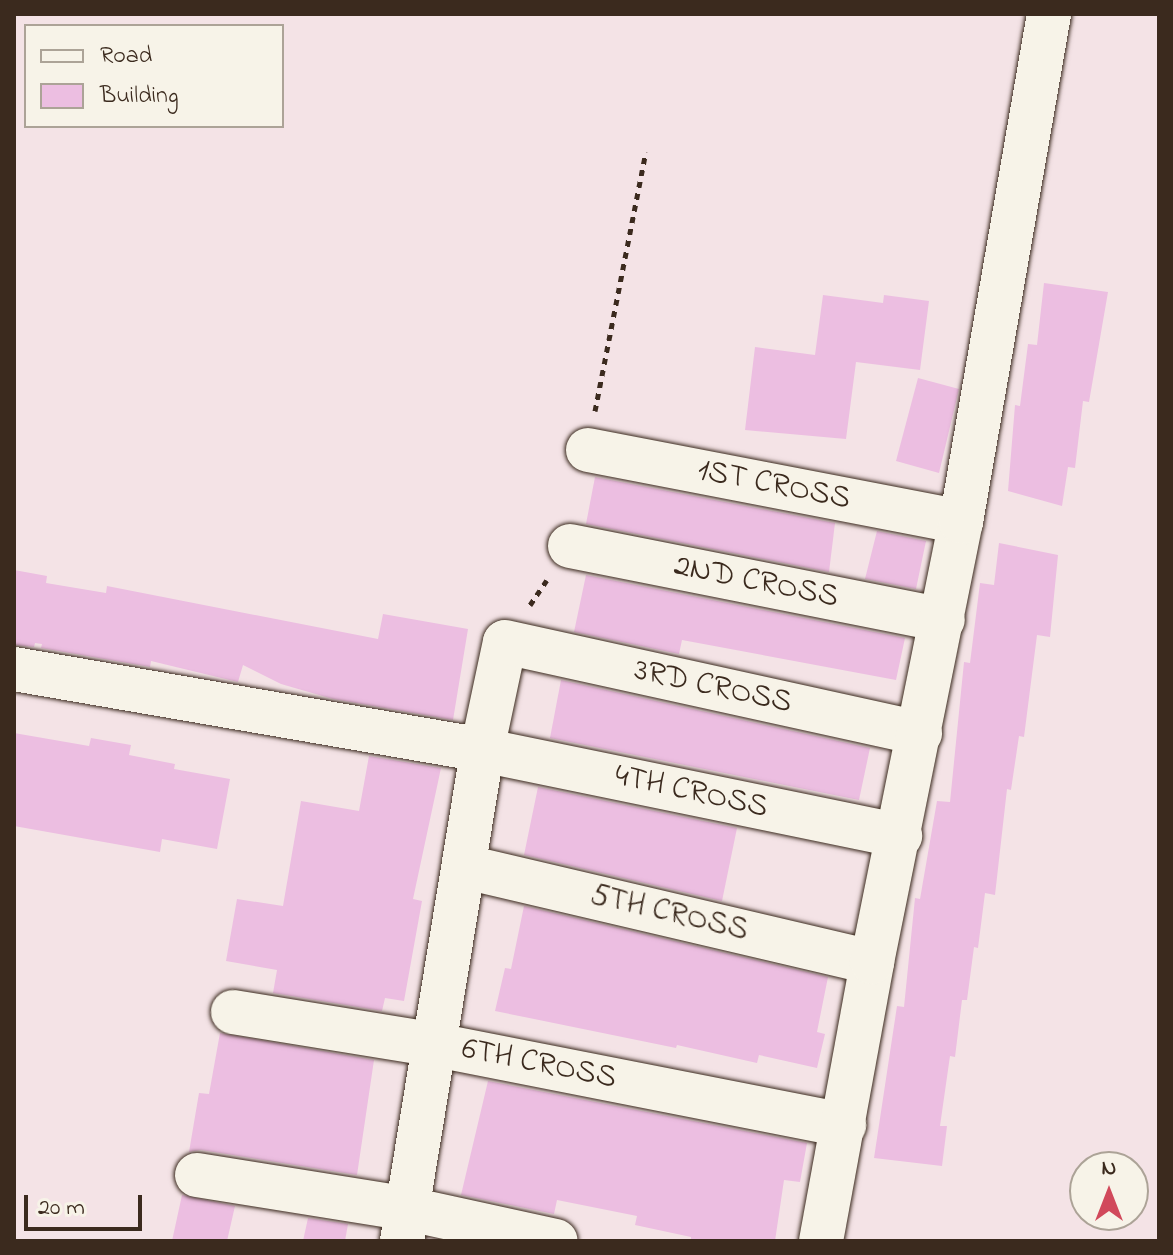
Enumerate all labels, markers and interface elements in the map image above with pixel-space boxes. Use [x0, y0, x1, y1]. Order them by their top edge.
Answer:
legend [24, 24, 284, 128]
text: Road [100, 39, 152, 74]
text: Building [100, 79, 179, 114]
street label: 1ST CROSS [694, 452, 854, 520]
street label: 2ND CROSS [671, 548, 841, 618]
street label: 3RD CROSS [631, 653, 795, 723]
street label: 4TH CROSS [611, 758, 771, 828]
street label: 5TH CROSS [586, 877, 752, 951]
street label: 6TH CROSS [458, 1031, 620, 1099]
north arrow [1069, 1151, 1149, 1231]
text: N [1102, 1153, 1116, 1185]
scale bar [28, 1179, 146, 1229]
text: 20 m [38, 1191, 85, 1226]

